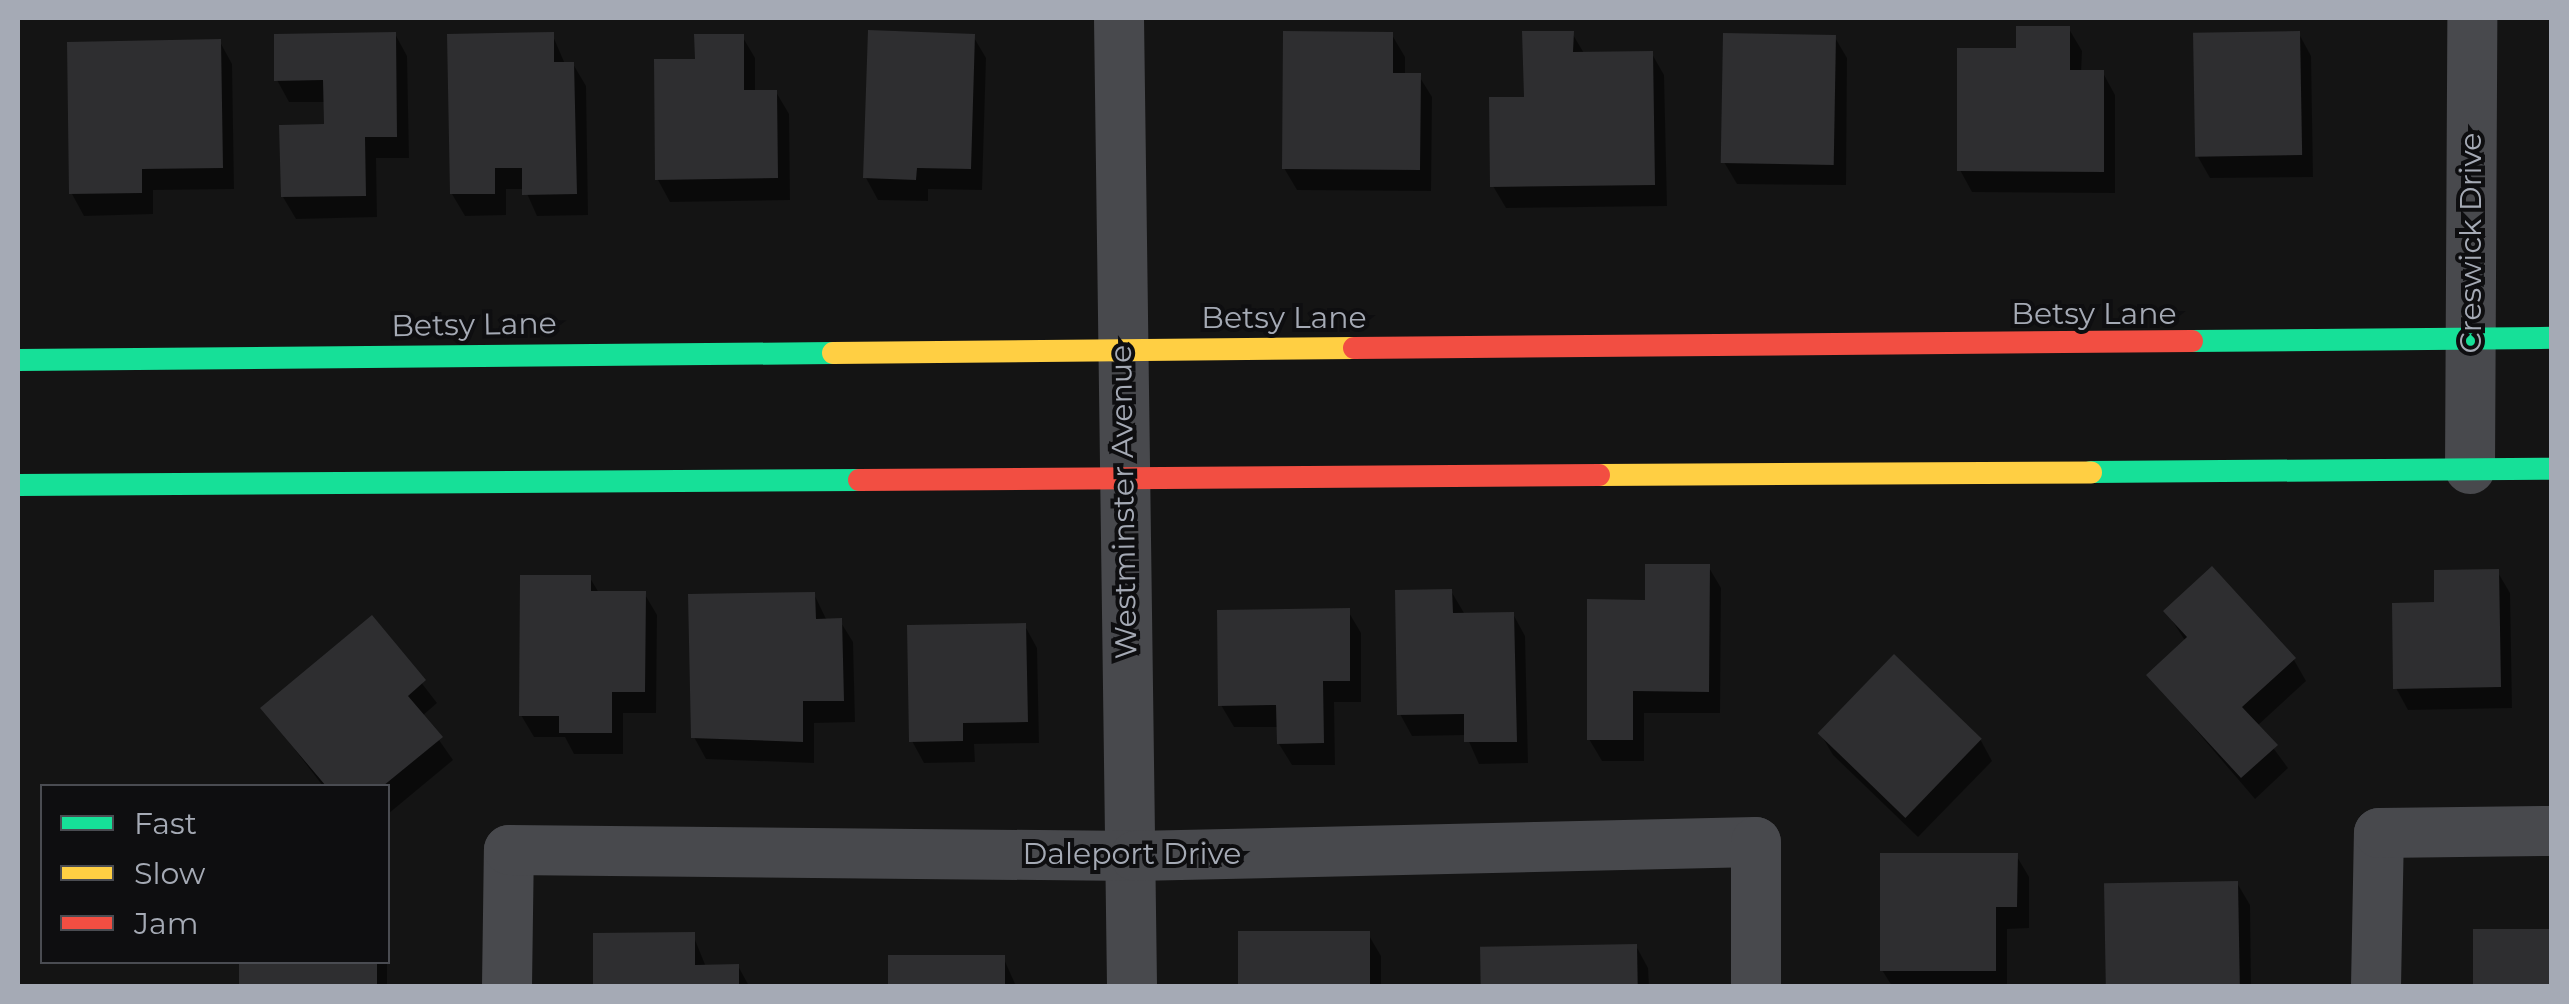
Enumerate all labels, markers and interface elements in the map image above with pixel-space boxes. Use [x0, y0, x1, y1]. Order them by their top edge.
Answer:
street label: Creswick Drive [2453, 133, 2489, 353]
street label: Betsy Lane [2011, 296, 2177, 332]
street label: Betsy Lane [1201, 300, 1367, 336]
street label: Betsy Lane [391, 306, 557, 344]
street label: Westminster Avenue [1103, 345, 1145, 659]
legend [40, 784, 390, 964]
text: Fast [134, 805, 197, 842]
street label: Daleport Drive [1023, 836, 1241, 872]
text: Slow [134, 855, 205, 892]
text: Jam [134, 905, 199, 942]

